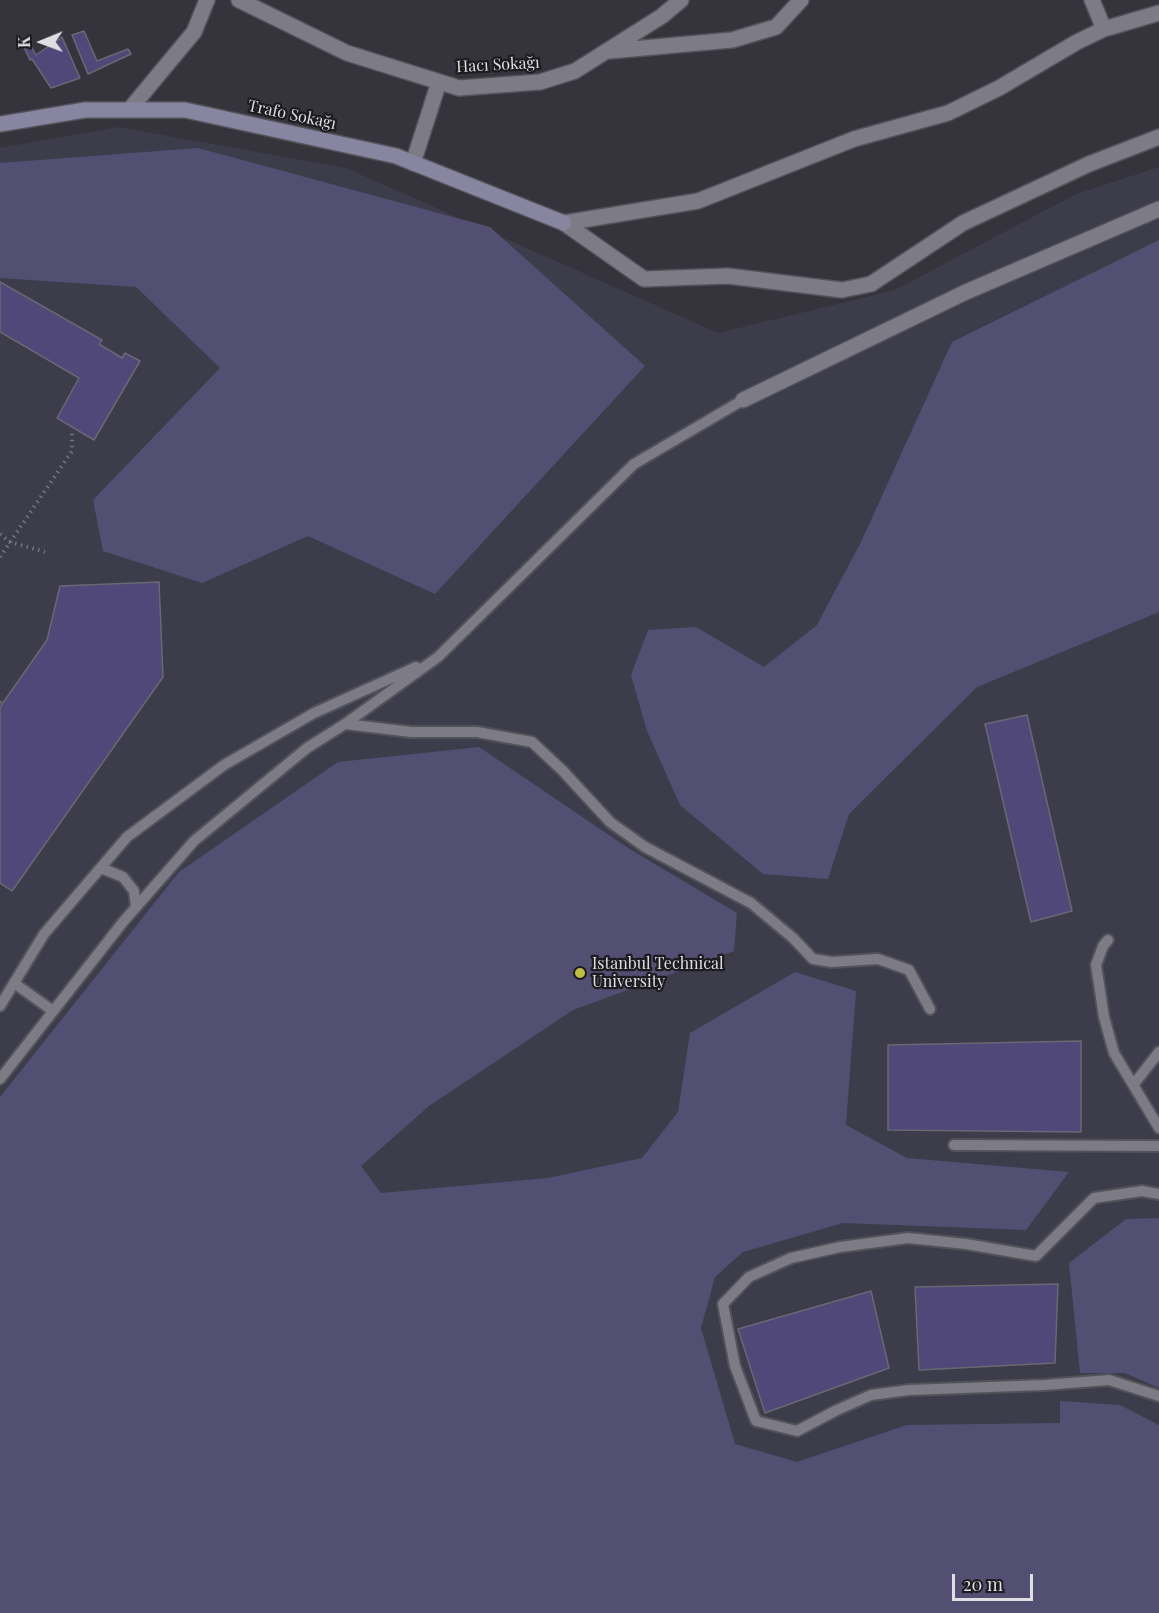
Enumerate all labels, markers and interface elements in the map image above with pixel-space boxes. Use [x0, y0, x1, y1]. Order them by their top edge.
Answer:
north arrow [12, 12, 72, 72]
text: K [13, 36, 34, 48]
street label: Hacı Sokağı [456, 53, 540, 77]
street label: Trafo Sokağı [246, 96, 338, 134]
place label: Istanbul Technical University [592, 954, 724, 992]
marker: Istanbul Technical University [573, 966, 587, 980]
scale bar [955, 1562, 1036, 1600]
text: 20 m [963, 1572, 1003, 1596]

